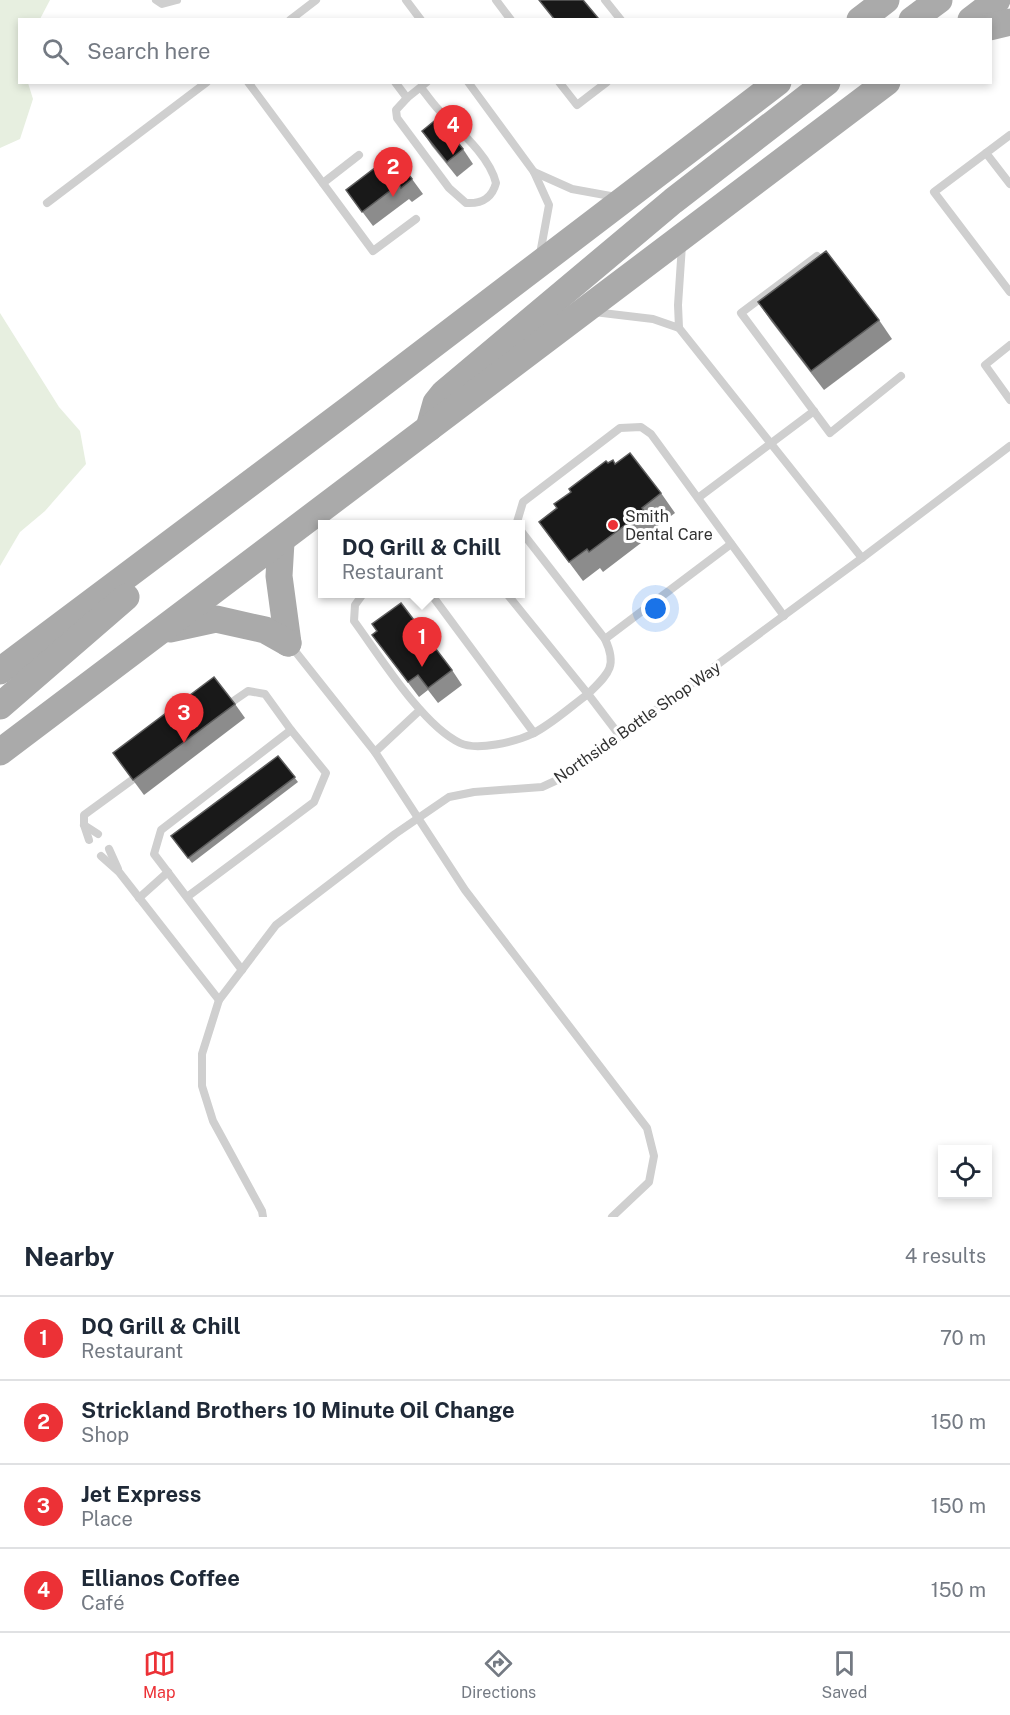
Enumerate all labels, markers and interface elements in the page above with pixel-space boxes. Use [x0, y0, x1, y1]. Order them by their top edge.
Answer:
search box [18, 18, 992, 84]
icon: search [39, 35, 72, 68]
text: Search here [87, 38, 211, 64]
pin: 4 [434, 106, 472, 155]
pin: 2 [374, 148, 412, 197]
place label: Smith Dental Care [625, 507, 713, 544]
marker: Smith Dental Care [606, 518, 620, 532]
popup [318, 520, 525, 598]
text: DQ Grill & Chill [342, 534, 501, 560]
text: Restaurant [342, 560, 444, 584]
your location [641, 594, 670, 623]
pin: 1 [402, 618, 442, 667]
street label: Northside Bottle Shop Way [550, 657, 725, 787]
pin: 3 [164, 694, 204, 743]
map controls [938, 1145, 992, 1199]
button: locate [938, 1145, 992, 1199]
text: Nearby [24, 1241, 114, 1272]
text: 4 results [905, 1244, 986, 1268]
text: DQ Grill & Chill [81, 1313, 241, 1339]
text: 1 [39, 1326, 48, 1350]
text: 70 m [940, 1326, 986, 1350]
text: Restaurant [81, 1339, 183, 1363]
text: Strickland Brothers 10 Minute Oil Change [81, 1397, 515, 1423]
text: 2 [37, 1410, 50, 1434]
text: 150 m [931, 1410, 986, 1434]
text: Shop [81, 1423, 129, 1447]
text: Jet Express [81, 1481, 201, 1507]
text: 3 [37, 1494, 50, 1518]
text: 150 m [931, 1494, 986, 1518]
text: Place [81, 1507, 133, 1531]
text: Ellianos Coffee [81, 1565, 240, 1591]
text: 4 [37, 1578, 50, 1602]
text: 150 m [931, 1578, 986, 1602]
text: Café [81, 1591, 124, 1615]
tab: Map [143, 1647, 176, 1702]
tab: Directions [461, 1647, 536, 1702]
tab: Saved [822, 1647, 867, 1702]

